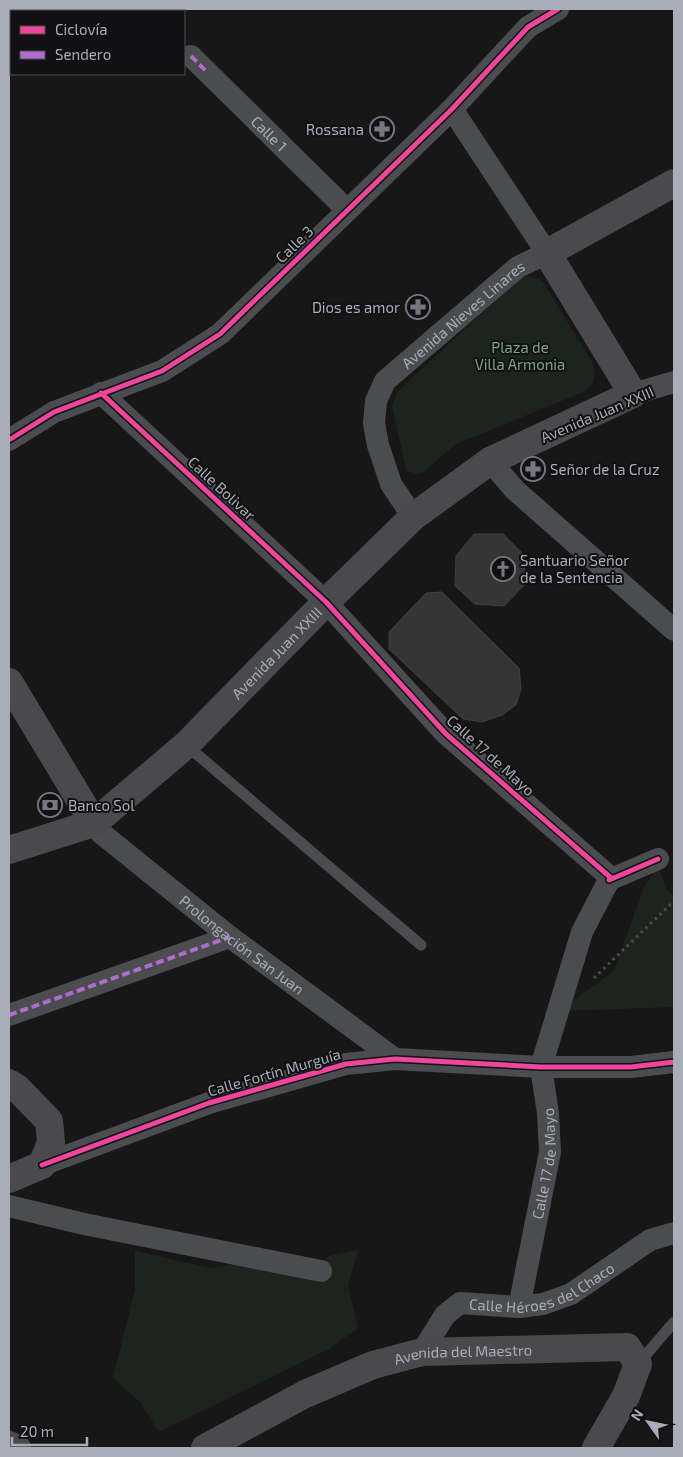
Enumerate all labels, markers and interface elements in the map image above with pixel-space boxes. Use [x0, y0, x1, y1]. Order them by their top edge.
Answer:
legend [10, 10, 185, 75]
text: Ciclovía [55, 20, 107, 38]
text: Sendero [55, 45, 111, 63]
street label: Calle 1 [248, 112, 291, 155]
pharmacy icon: Rossana [369, 116, 395, 142]
place label: Rossana [306, 120, 364, 138]
street label: Calle 3 [271, 222, 317, 266]
street label: Avenida Nieves Linares [398, 256, 527, 372]
pharmacy icon: Dios es amor [405, 294, 431, 320]
place label: Dios es amor [312, 298, 400, 316]
park label: Plaza de Villa Armonia [475, 338, 565, 373]
street label: Avenida Juan XXIII [538, 382, 656, 446]
street label: Calle Bolivar [185, 452, 259, 524]
pharmacy icon: Señor de la Cruz [520, 456, 546, 482]
place label: Señor de la Cruz [550, 460, 660, 478]
place label: Santuario Señor de la Sentencia [520, 551, 629, 586]
church icon: Santuario Señor de la Sentencia [490, 556, 516, 582]
street label: Avenida Juan XXIII [227, 603, 325, 702]
street label: Calle 17 de Mayo [443, 711, 539, 799]
bank icon: Banco Sol [37, 792, 63, 818]
place label: Banco Sol [68, 796, 135, 814]
street label: Prolongación San Juan [176, 891, 308, 998]
street label: Calle Fortín Murguía [205, 1044, 343, 1100]
street label: Calle 17 de Mayo [528, 1107, 559, 1221]
street label: Calle Héroes del Chaco [469, 1258, 618, 1316]
street label: Avenida del Maestro [392, 1340, 532, 1368]
north arrow [623, 1397, 673, 1447]
text: N [627, 1406, 647, 1424]
scale bar [12, 1414, 88, 1446]
text: 20 m [20, 1422, 54, 1440]

